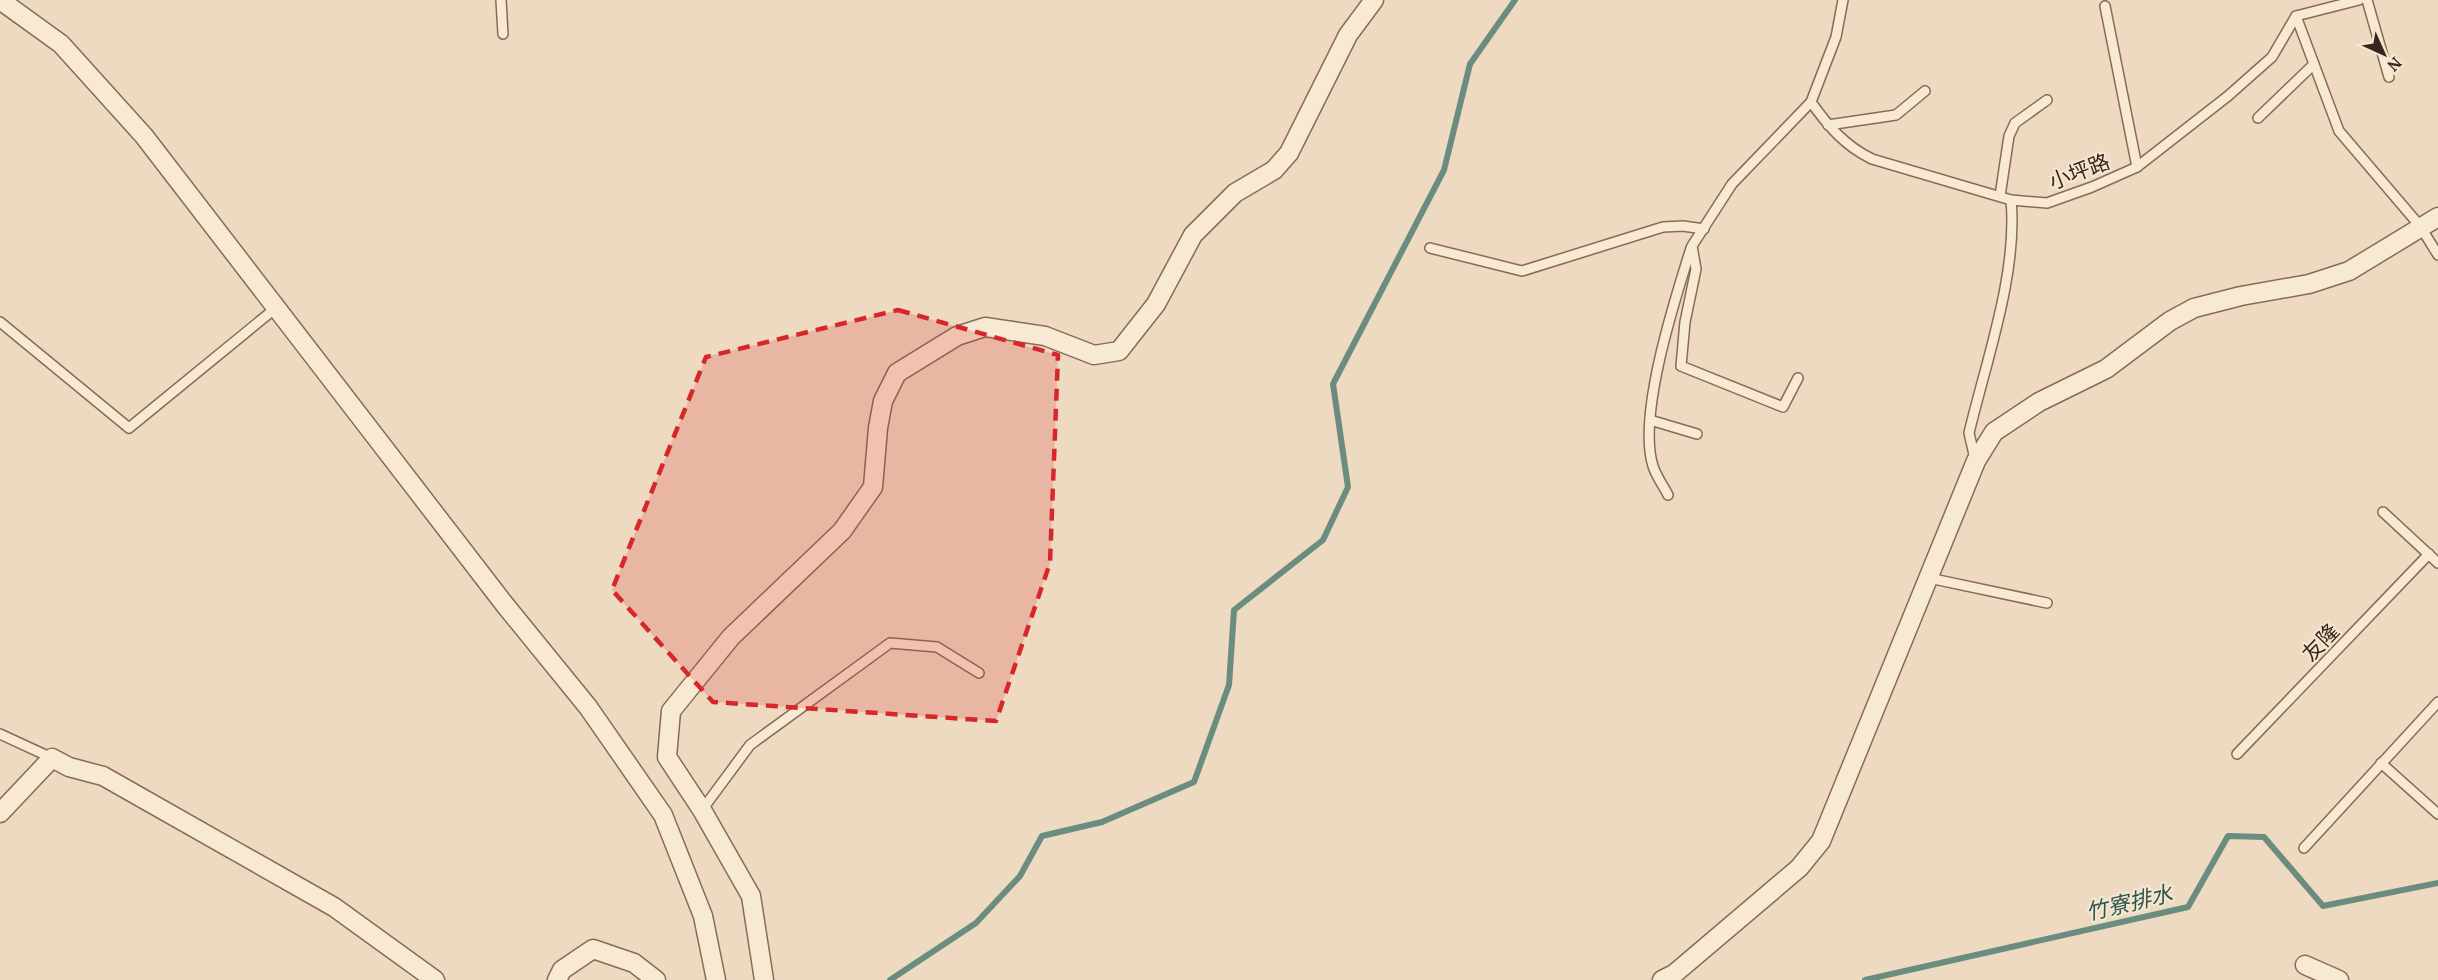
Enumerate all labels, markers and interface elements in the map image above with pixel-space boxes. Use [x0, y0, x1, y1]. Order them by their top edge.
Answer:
north arrow [2354, 24, 2414, 84]
text: N [2383, 53, 2407, 77]
street label: 小坪路 [2045, 147, 2113, 195]
street label: 友隆 [2295, 617, 2345, 667]
water label: 竹寮排水 [2083, 878, 2176, 926]

